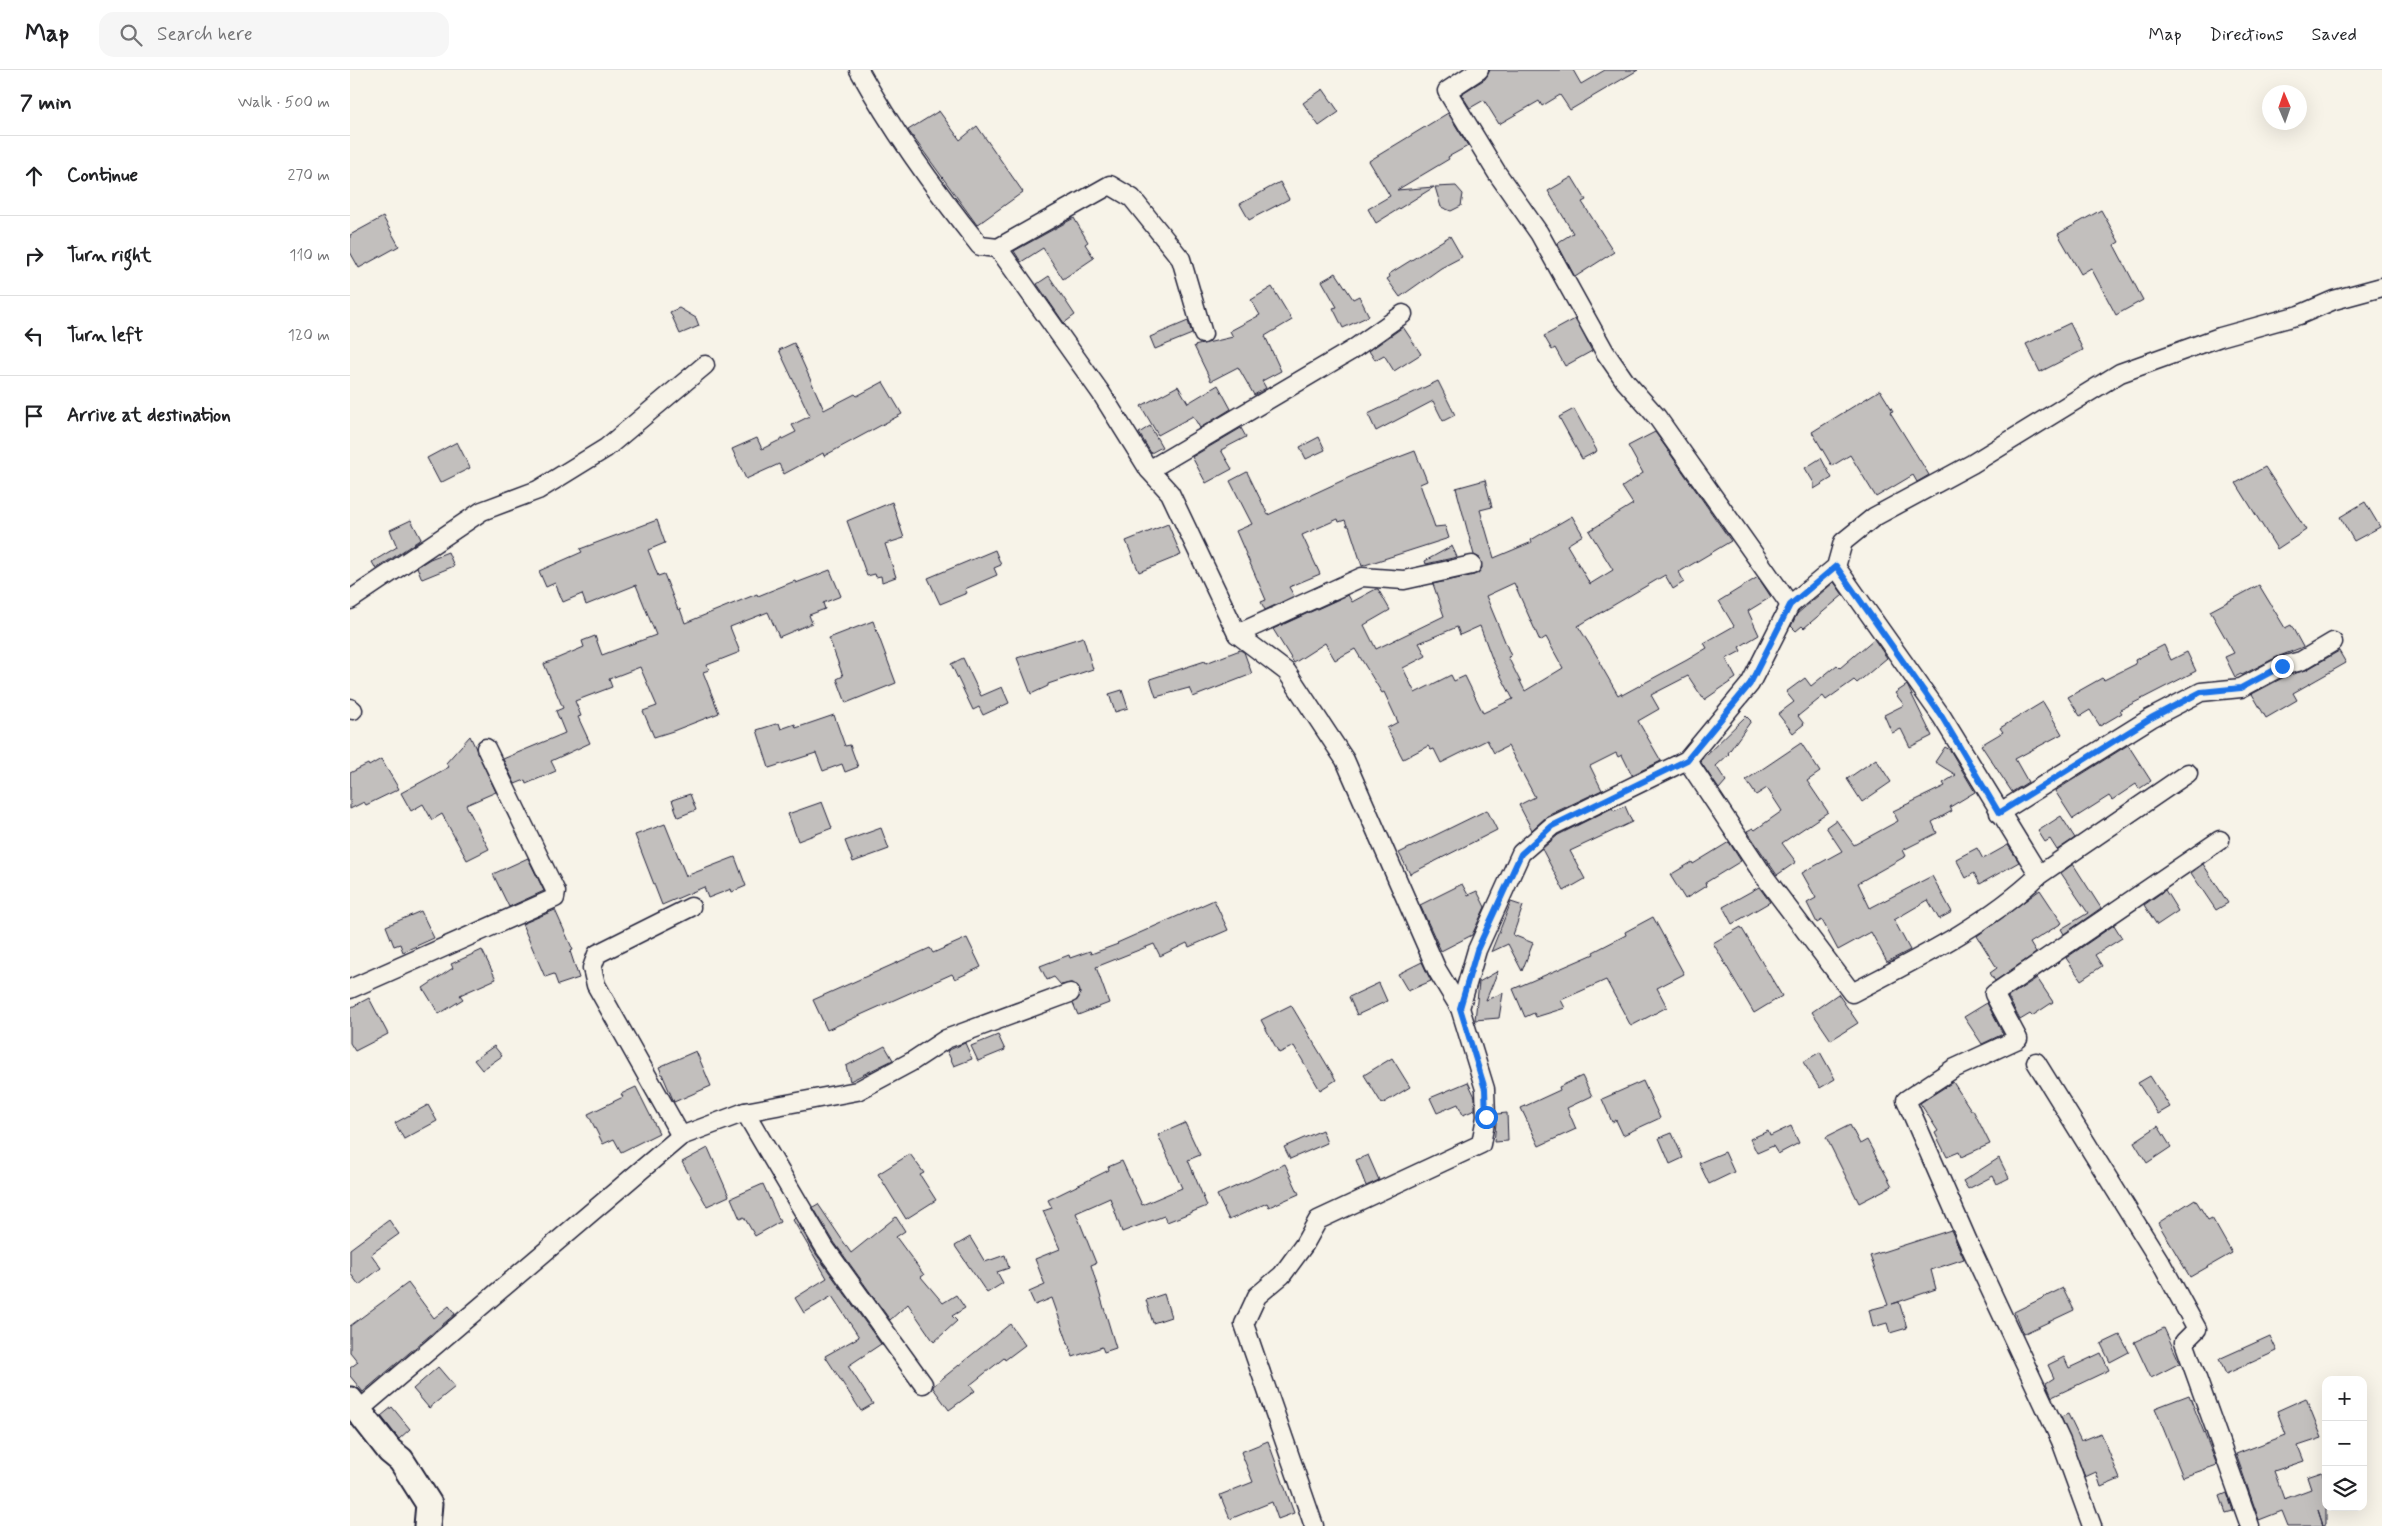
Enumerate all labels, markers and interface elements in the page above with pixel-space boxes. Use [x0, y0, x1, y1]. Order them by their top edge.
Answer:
search box [99, 12, 449, 57]
text: Map [25, 19, 69, 50]
icon: search [117, 21, 145, 49]
text: Search here [157, 22, 253, 47]
text: Map [2149, 23, 2182, 47]
text: Directions [2210, 23, 2284, 47]
text: Saved [2312, 23, 2357, 47]
north arrow [2262, 85, 2307, 130]
text: 7 min [20, 89, 72, 117]
text: Walk · 500 m [238, 92, 330, 113]
icon: ahead [20, 162, 48, 190]
text: Continue [67, 163, 138, 188]
text: 270 m [287, 165, 330, 186]
icon: right [20, 242, 48, 270]
text: Turn right [67, 243, 151, 268]
text: 110 m [289, 245, 330, 266]
icon: left [20, 322, 48, 350]
text: Turn left [67, 323, 143, 348]
text: 120 m [288, 325, 330, 346]
icon: arrive [20, 402, 48, 430]
text: Arrive at destination [67, 403, 231, 428]
route end [2271, 655, 2294, 678]
route start [1475, 1106, 1498, 1129]
map controls [2322, 1376, 2367, 1511]
button: + [2322, 1376, 2367, 1421]
button: − [2322, 1421, 2367, 1466]
button: layers [2322, 1466, 2367, 1511]

